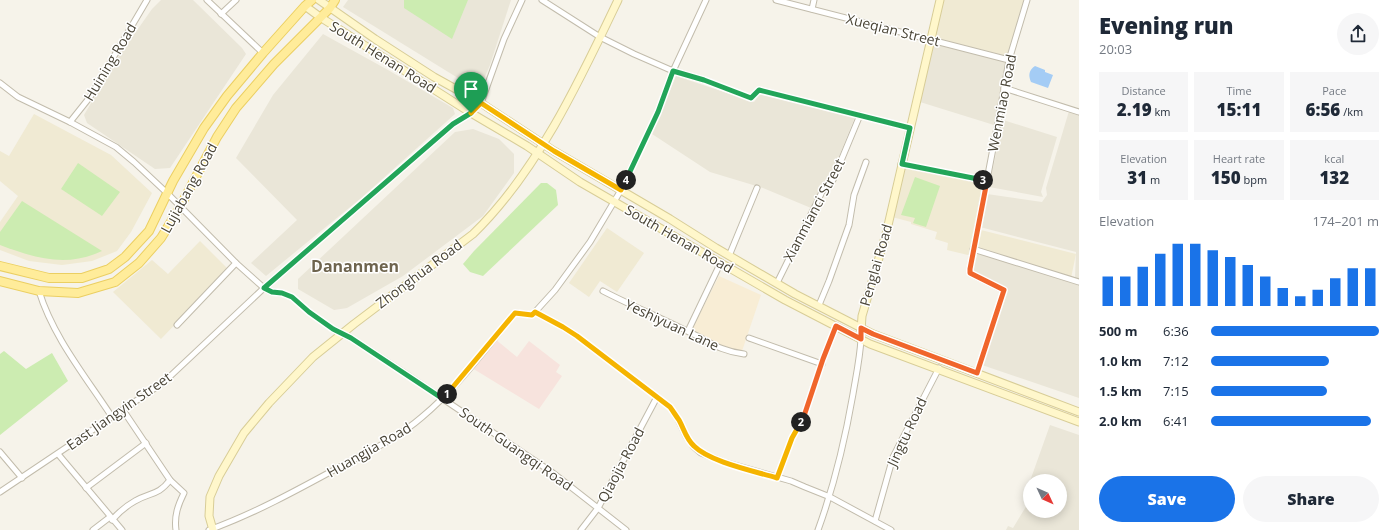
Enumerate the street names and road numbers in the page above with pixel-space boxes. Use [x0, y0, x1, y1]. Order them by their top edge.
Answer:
street label: Xueqian Street [844, 9, 942, 50]
street label: South Henan Road [326, 16, 440, 97]
street label: Huining Road [79, 19, 140, 104]
street label: Wenmiao Road [983, 52, 1020, 153]
street label: Lujiabang Road [156, 139, 221, 236]
street label: Xianmianci Street [778, 155, 849, 264]
street label: South Henan Road [622, 200, 737, 277]
street label: Penglai Road [855, 222, 896, 308]
street label: Zhonghua Road [372, 235, 466, 312]
street label: Yeshiyuan Lane [622, 294, 722, 355]
street label: East Jiangyin Street [62, 367, 175, 454]
street label: Jingtu Road [881, 394, 931, 471]
street label: South Guangqi Road [456, 402, 577, 495]
street label: Huangjia Road [323, 418, 415, 481]
street label: Qiaojia Road [593, 424, 648, 506]

